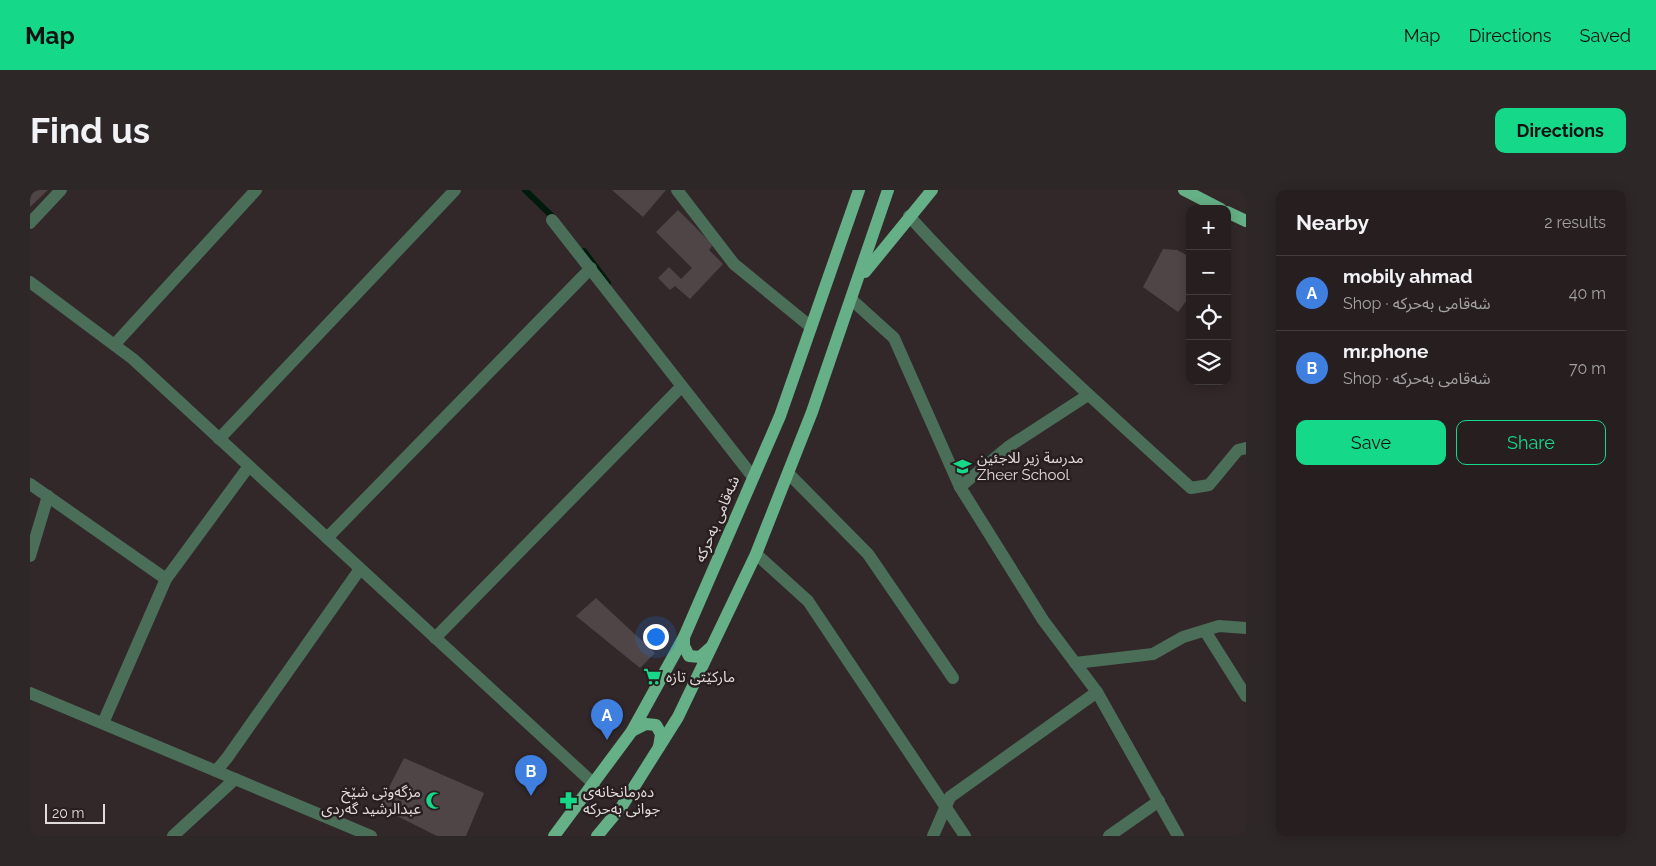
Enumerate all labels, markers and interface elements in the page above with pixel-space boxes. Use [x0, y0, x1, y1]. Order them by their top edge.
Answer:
text: Map [25, 21, 75, 50]
text: Map [1404, 25, 1440, 46]
text: Directions [1468, 25, 1552, 46]
text: Saved [1580, 25, 1631, 46]
button: Directions [1495, 108, 1626, 153]
text: Find us [30, 110, 150, 151]
map controls [1186, 205, 1231, 385]
button: + [1186, 205, 1231, 250]
text: Nearby [1296, 210, 1369, 235]
text: 2 results [1544, 213, 1606, 232]
button: − [1186, 250, 1231, 295]
text: mobily ahmad [1343, 265, 1472, 287]
text: A [1307, 284, 1317, 303]
text: 40 m [1569, 284, 1606, 303]
text: Shop · شەقامی بەحرکە [1343, 294, 1491, 313]
button: locate [1186, 295, 1231, 340]
button: layers [1186, 340, 1231, 385]
text: mr.phone [1343, 340, 1428, 362]
text: B [1307, 359, 1317, 378]
text: 70 m [1569, 359, 1606, 378]
text: Shop · شەقامی بەحرکە [1343, 369, 1491, 388]
button: Save [1296, 420, 1446, 465]
button: Share [1456, 420, 1606, 465]
place label: مدرسة زير للاجئين Zheer School [977, 449, 1084, 484]
school or university icon: مدرسة زير للاجئين Zheer School [953, 457, 973, 477]
street label: شەقامی بەحرکە [691, 473, 743, 565]
your location [643, 624, 669, 650]
supermarket icon: مارکێتی تازە [642, 667, 662, 687]
place label: مارکێتی تازە [666, 668, 735, 686]
pin: A [591, 699, 623, 740]
pin: B [515, 755, 547, 796]
place label: مزگەوتی شێخ عبدالرشید گەردی [321, 783, 421, 818]
place label: دەرمانخانەی جوانی بەحرکە [583, 783, 661, 818]
mosque icon: مزگەوتی شێخ عبدالرشید گەردی [425, 791, 445, 811]
pharmacy icon: دەرمانخانەی جوانی بەحرکە [559, 791, 579, 811]
scale bar [45, 801, 105, 824]
text: 20 m [52, 805, 84, 821]

